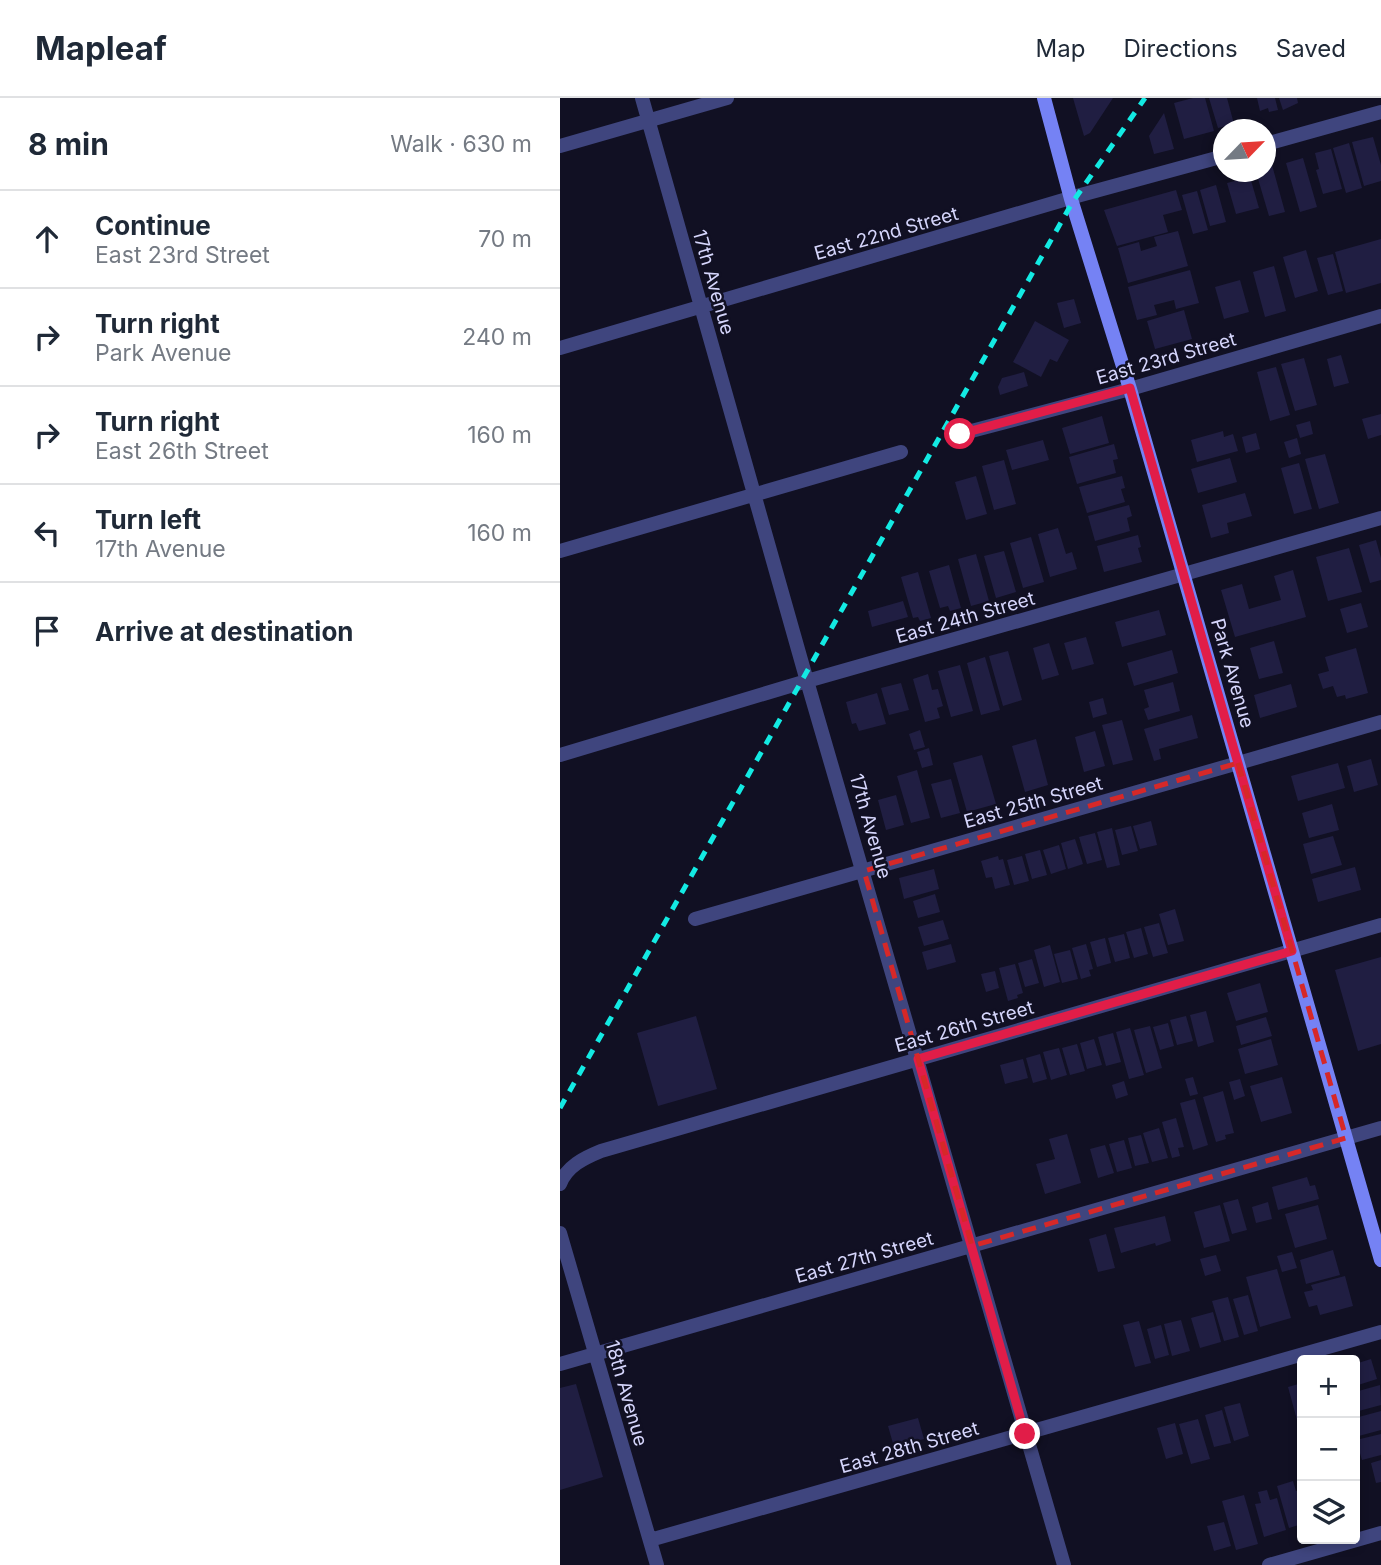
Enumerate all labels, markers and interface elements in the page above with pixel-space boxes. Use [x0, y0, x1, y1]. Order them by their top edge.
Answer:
text: Mapleaf [35, 28, 167, 68]
text: Map [1036, 34, 1085, 63]
text: Directions [1123, 34, 1238, 63]
text: Saved [1276, 34, 1346, 63]
north arrow [1213, 119, 1276, 182]
text: 8 min [28, 126, 109, 162]
text: Walk · 630 m [390, 130, 532, 158]
street label: East 22nd Street [812, 202, 961, 265]
text: Continue [95, 210, 211, 241]
icon: ahead [28, 220, 66, 258]
text: 70 m [478, 225, 532, 253]
street label: 17th Avenue [688, 227, 739, 337]
text: East 23rd Street [95, 241, 270, 269]
text: Turn right [95, 308, 220, 339]
icon: right [28, 318, 66, 356]
text: 240 m [462, 323, 532, 351]
street label: East 23rd Street [1094, 328, 1239, 389]
text: Park Avenue [95, 339, 232, 367]
text: Turn right [95, 406, 220, 437]
icon: right [28, 416, 66, 454]
route start [944, 418, 975, 449]
text: 160 m [467, 421, 532, 449]
text: East 26th Street [95, 437, 269, 465]
text: Turn left [95, 504, 201, 535]
icon: left [28, 514, 66, 552]
text: 160 m [467, 519, 532, 547]
text: 17th Avenue [95, 535, 226, 563]
street label: East 24th Street [893, 587, 1037, 648]
icon: arrive [28, 612, 66, 650]
text: Arrive at destination [95, 616, 354, 647]
street label: Park Avenue [1206, 616, 1259, 731]
street label: 17th Avenue [845, 771, 896, 881]
street label: East 25th Street [961, 772, 1105, 833]
street label: East 26th Street [892, 996, 1036, 1057]
street label: East 27th Street [793, 1227, 936, 1288]
street label: 18th Avenue [600, 1338, 653, 1449]
map controls [1297, 1355, 1360, 1544]
button: + [1297, 1355, 1360, 1418]
street label: East 28th Street [837, 1417, 981, 1478]
route end [1009, 1418, 1040, 1449]
button: − [1297, 1418, 1360, 1481]
button: layers [1297, 1481, 1360, 1544]

